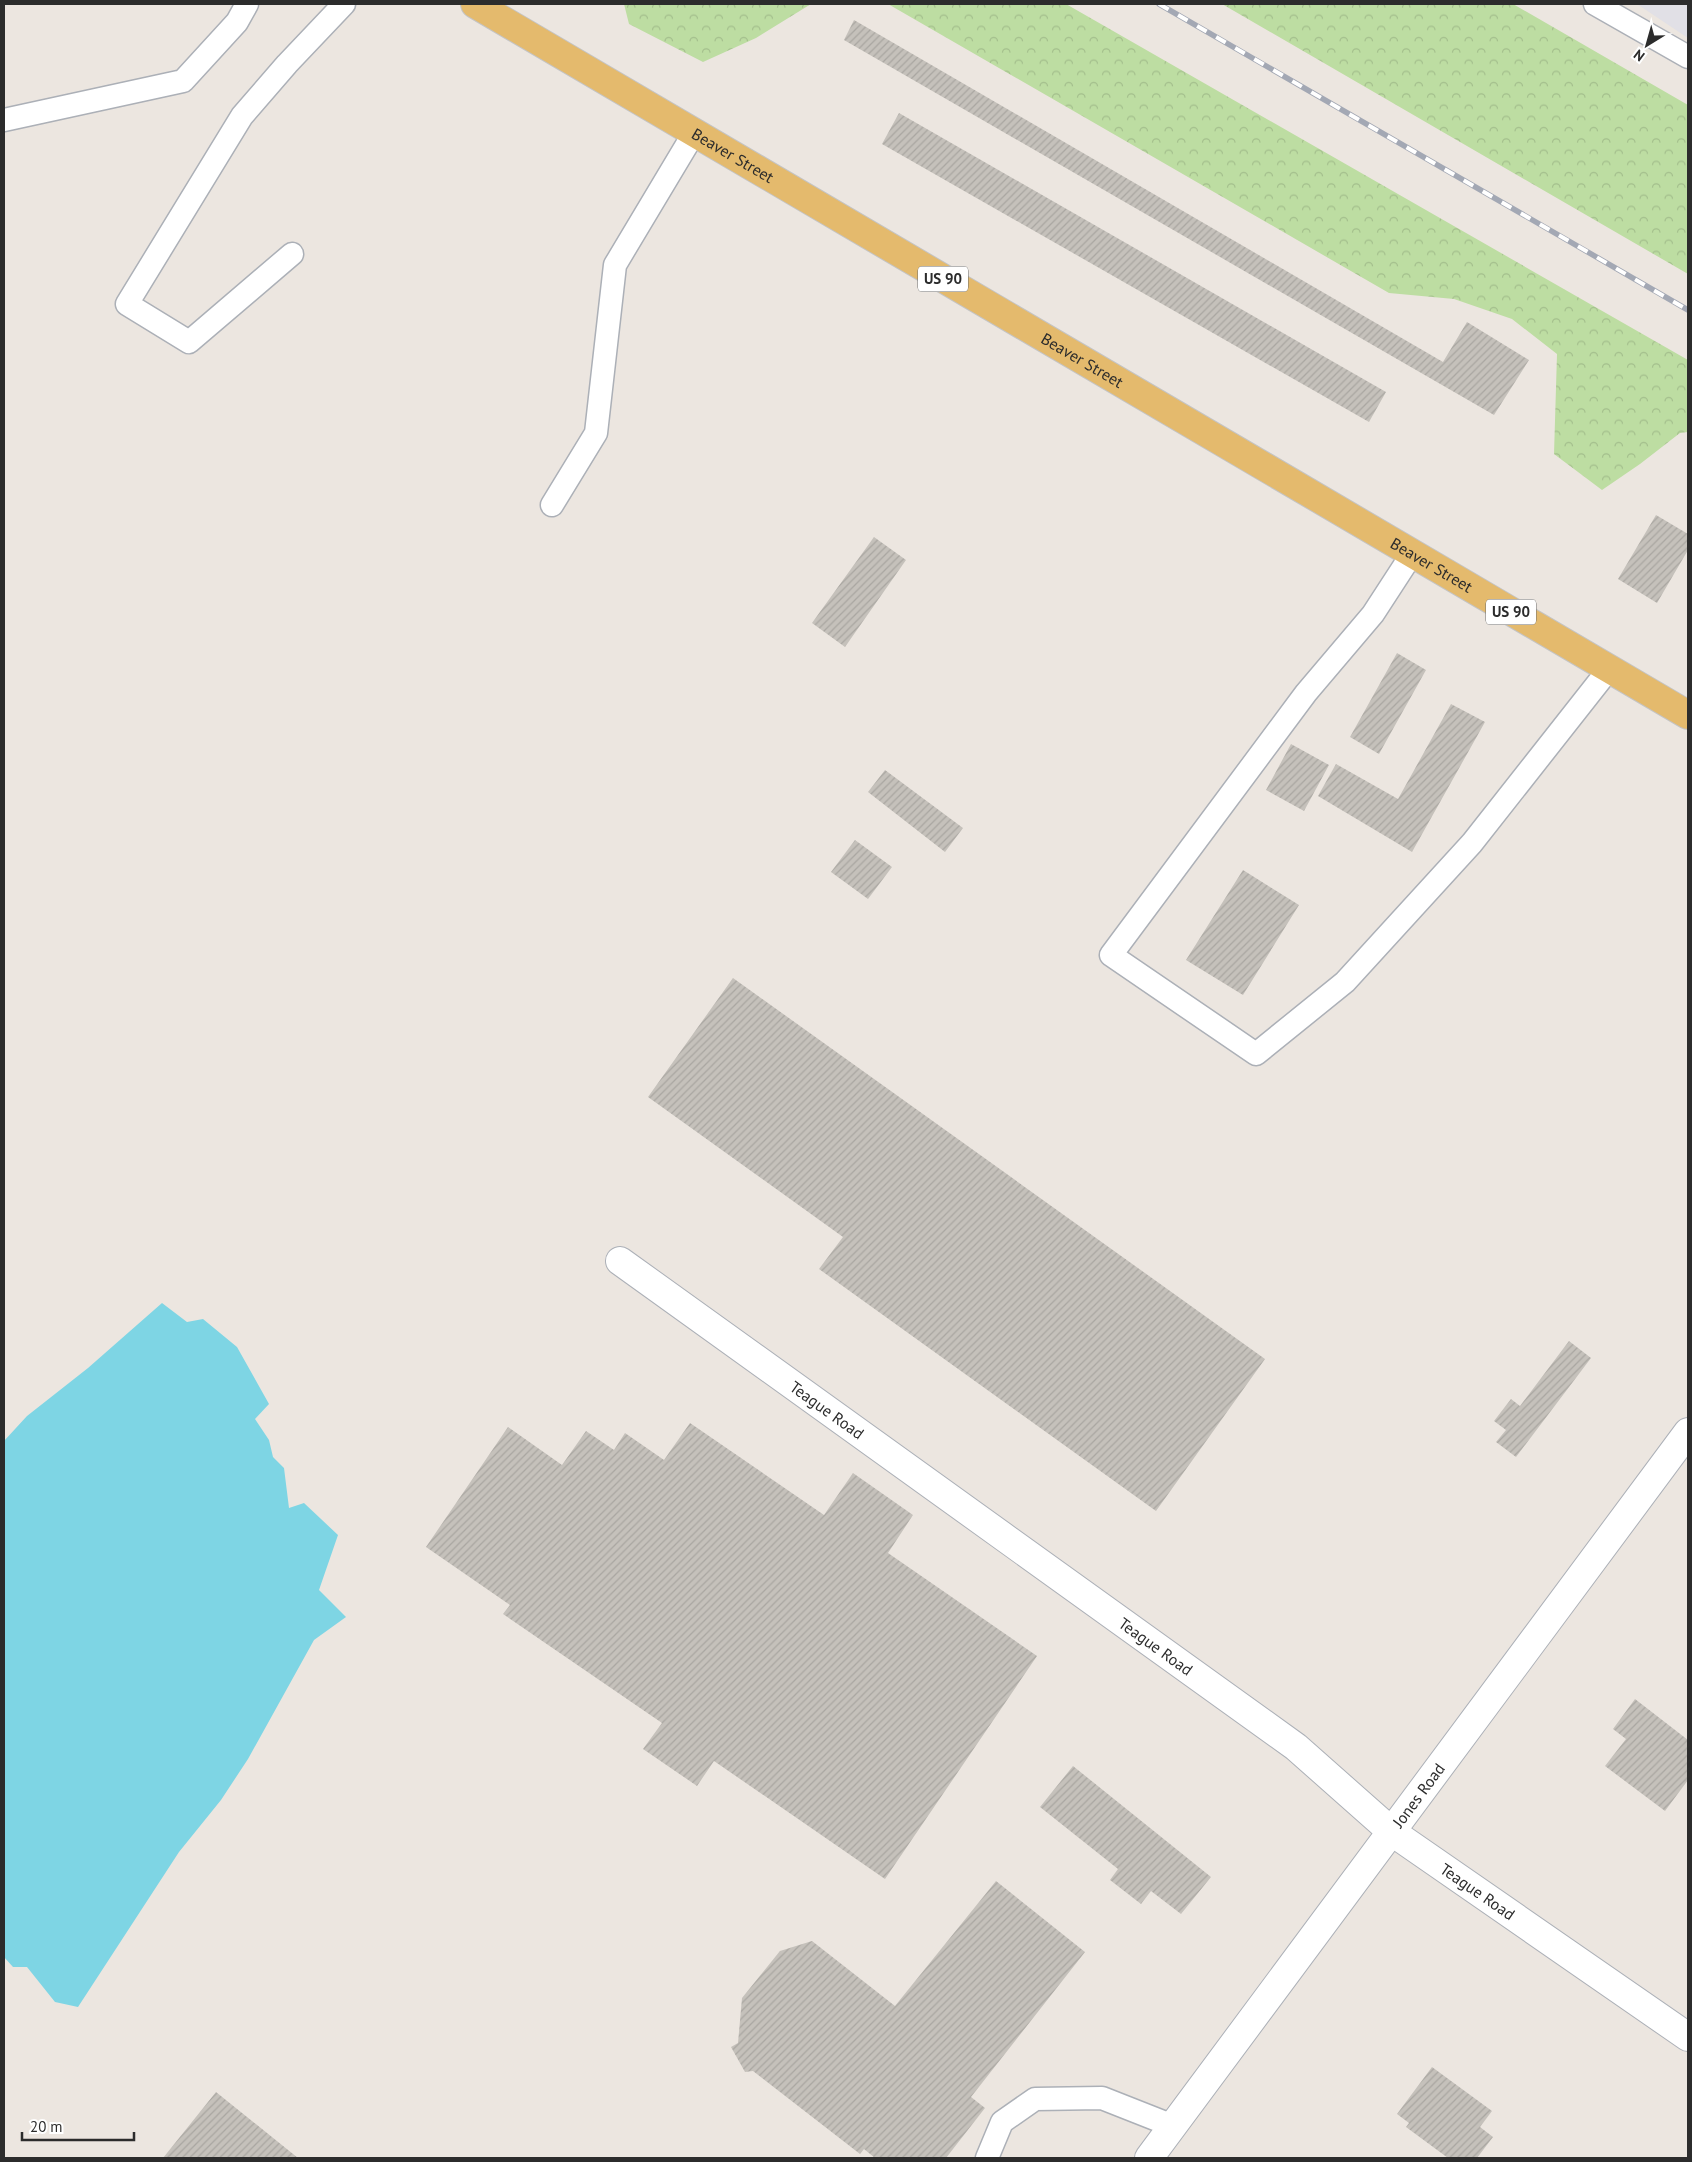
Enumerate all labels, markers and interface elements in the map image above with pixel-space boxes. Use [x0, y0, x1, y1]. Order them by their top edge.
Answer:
north arrow [1622, 20, 1672, 70]
text: N [1630, 45, 1648, 65]
street label: Beaver Street [688, 123, 778, 187]
road number: US 90 [918, 266, 968, 292]
street label: Beaver Street [1038, 328, 1127, 392]
street label: Beaver Street [1387, 533, 1477, 597]
road number: US 90 [1486, 600, 1536, 624]
street label: Teague Road [786, 1377, 868, 1443]
street label: Teague Road [1115, 1613, 1197, 1680]
street label: Jones Road [1387, 1759, 1449, 1832]
street label: Teague Road [1436, 1858, 1519, 1924]
scale bar [22, 2110, 135, 2142]
text: 20 m [30, 2117, 63, 2136]

